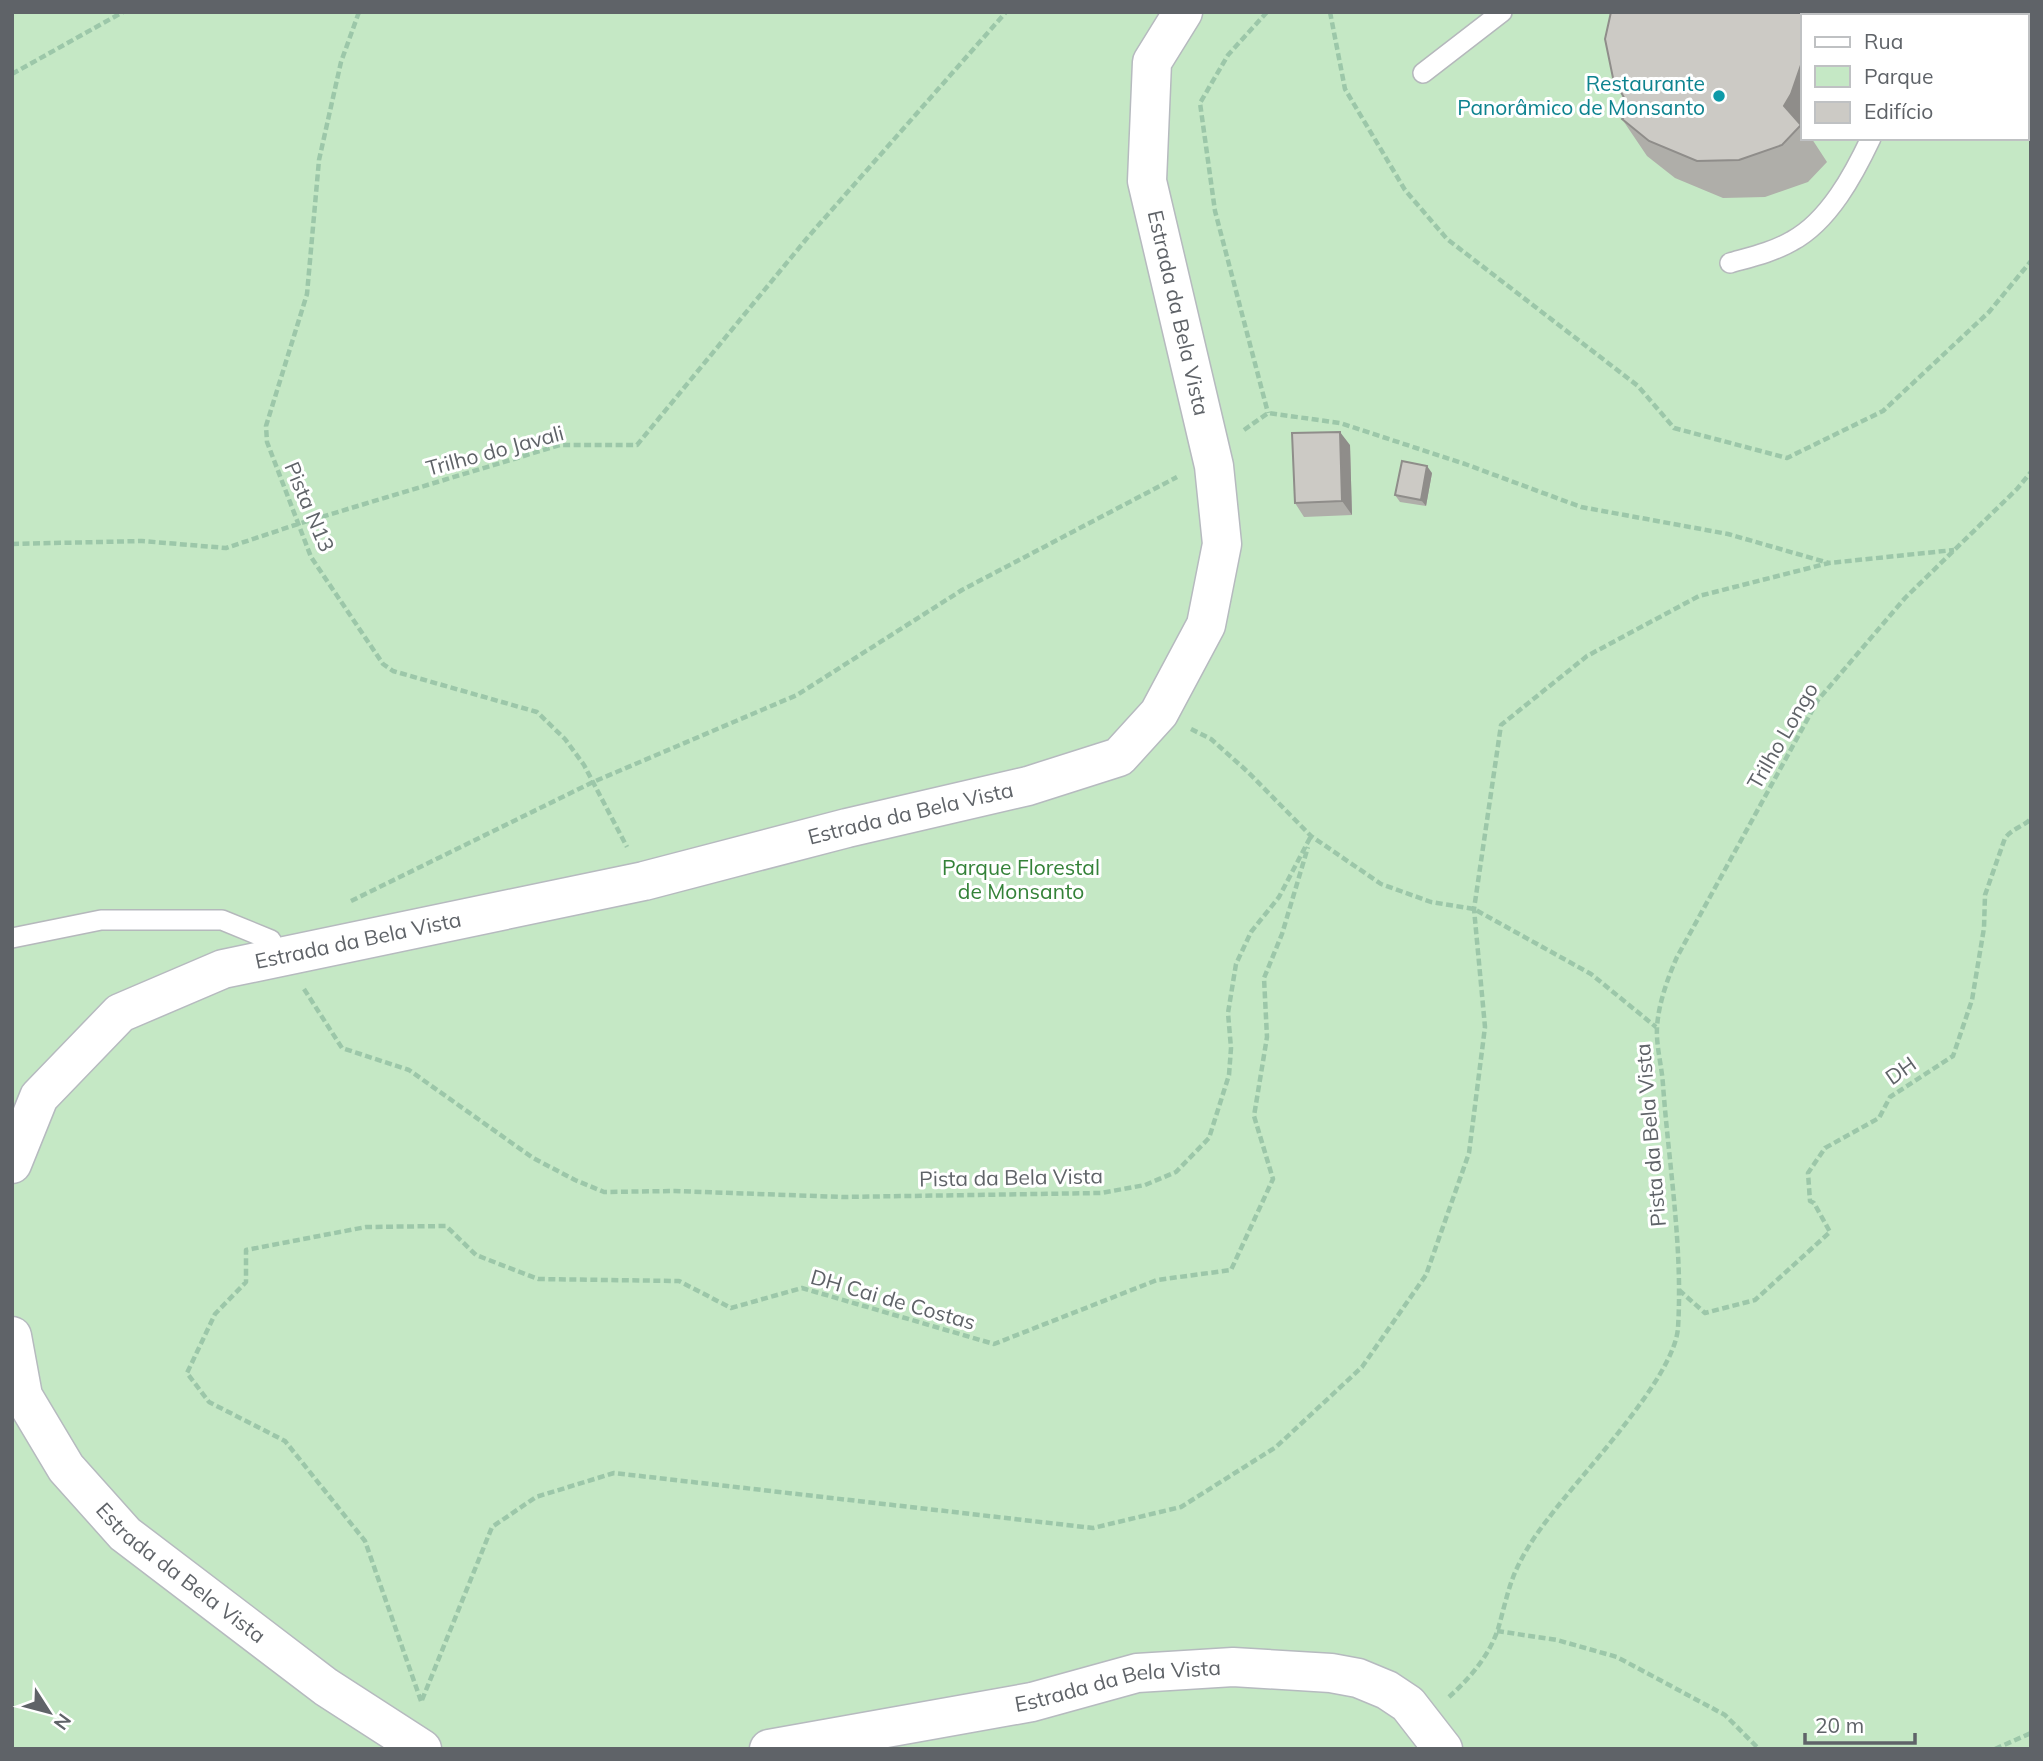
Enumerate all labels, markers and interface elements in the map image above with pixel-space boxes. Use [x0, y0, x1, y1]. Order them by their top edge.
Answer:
legend [1801, 14, 2029, 140]
text: Rua [1864, 28, 1903, 54]
text: Parque [1864, 63, 1933, 89]
place label: Restaurante Panorâmico de Monsanto [1457, 70, 1705, 120]
marker: Restaurante Panorâmico de Monsanto [1711, 88, 1727, 104]
text: Edifício [1864, 98, 1933, 124]
street label: Estrada da Bela Vista [1143, 208, 1215, 418]
street label: Trilho do Javali [423, 419, 566, 481]
street label: Pista N13 [279, 458, 341, 556]
street label: Trilho Longo [1741, 678, 1823, 793]
street label: Estrada da Bela Vista [805, 776, 1016, 850]
park label: Parque Florestal de Monsanto [942, 854, 1100, 904]
street label: Estrada da Bela Vista [252, 906, 463, 974]
street label: Pista da Bela Vista [1629, 1042, 1671, 1228]
street label: DH [1880, 1050, 1921, 1090]
street label: Pista da Bela Vista [919, 1162, 1103, 1192]
street label: DH Cai de Costas [808, 1263, 979, 1335]
street label: Estrada da Bela Vista [91, 1497, 271, 1648]
street label: Estrada da Bela Vista [1013, 1654, 1222, 1717]
north arrow [14, 1677, 84, 1747]
scale bar [1805, 1702, 1915, 1746]
text: N [49, 1709, 77, 1735]
text: 20 m [1815, 1712, 1864, 1738]

